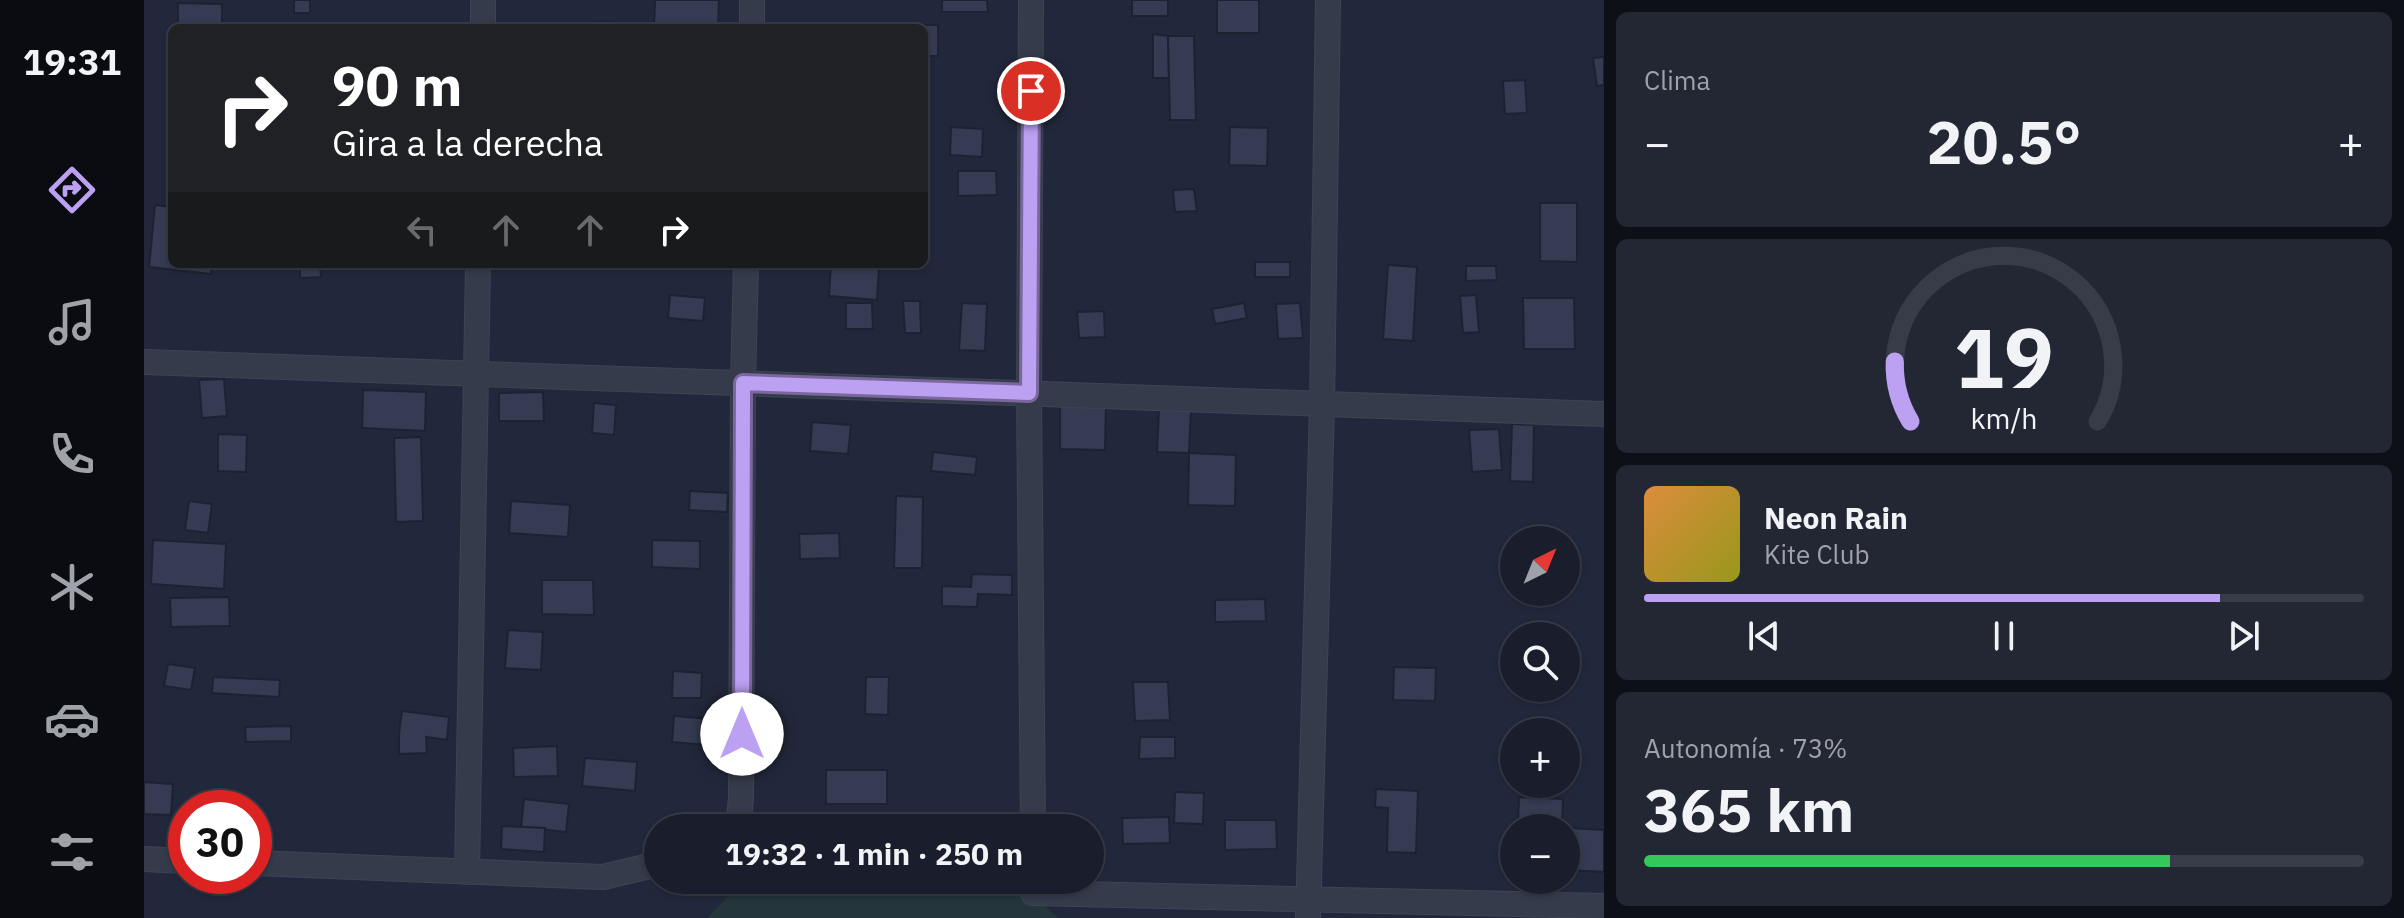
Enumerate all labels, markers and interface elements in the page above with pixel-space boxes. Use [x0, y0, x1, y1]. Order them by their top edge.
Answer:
text: 19:31 [23, 38, 121, 85]
text: 90 m [332, 49, 462, 121]
icon: right [200, 56, 304, 160]
pin [997, 57, 1065, 125]
text: Clima [1644, 63, 1710, 97]
icon: arrive [1009, 69, 1053, 113]
text: 20.5° [1927, 102, 2081, 181]
text: − [1644, 114, 1670, 171]
text: + [2338, 114, 2364, 171]
text: Gira a la derecha [332, 119, 603, 166]
icon: directions [44, 162, 100, 218]
icon: left [400, 208, 444, 252]
icon: ahead [484, 208, 528, 252]
icon: ahead [568, 208, 612, 252]
icon: right [652, 208, 696, 252]
icon: music [44, 294, 100, 350]
text: 19 [1954, 302, 2054, 410]
text: km/h [1970, 400, 2038, 437]
icon: phone [44, 426, 100, 482]
text: Neon Rain [1764, 498, 1908, 537]
north arrow [1500, 526, 1580, 606]
map controls [1500, 526, 1580, 894]
text: Kite Club [1764, 537, 1869, 571]
icon: climate [44, 559, 100, 615]
icon: previous [1742, 614, 1786, 658]
icon: pause [1982, 614, 2026, 658]
icon: next [2222, 614, 2266, 658]
button: search [1500, 622, 1580, 702]
icon: car [44, 691, 100, 747]
position arrow [700, 692, 784, 776]
button: + [1500, 718, 1580, 798]
text: Autonomía · 73% [1644, 731, 1847, 765]
text: 365 km [1644, 770, 1854, 849]
speed limit sign: 30 [168, 790, 272, 894]
button: − [1500, 814, 1580, 894]
icon: filters [44, 824, 100, 880]
text: 19:32 · 1 min · 250 m [725, 834, 1023, 873]

